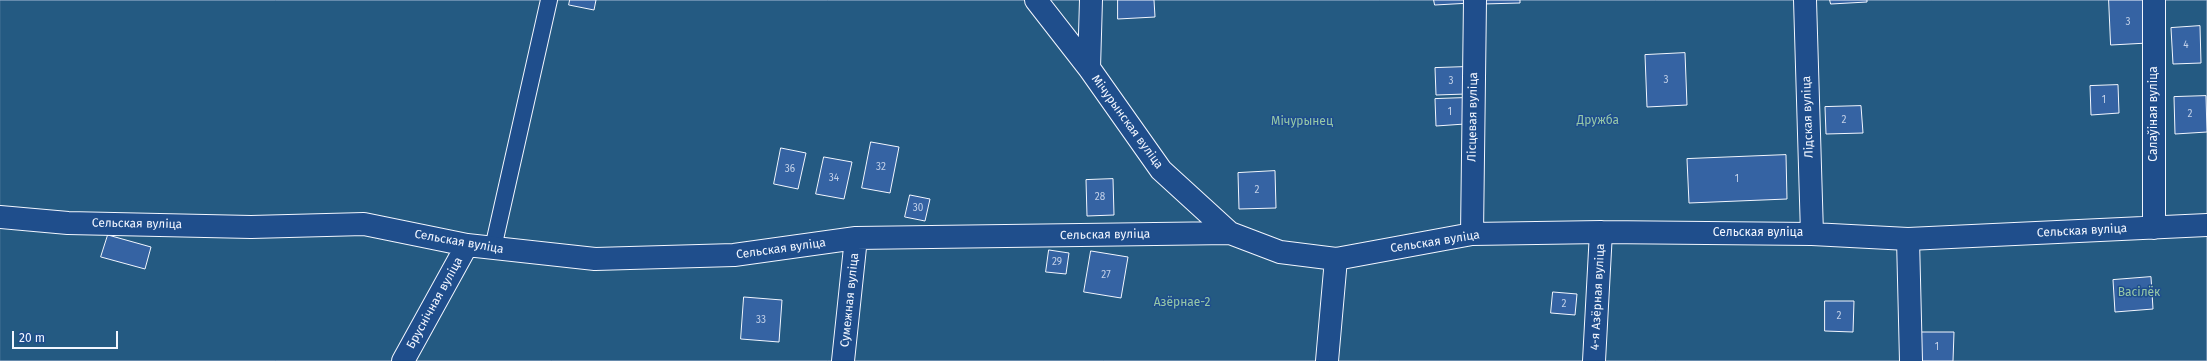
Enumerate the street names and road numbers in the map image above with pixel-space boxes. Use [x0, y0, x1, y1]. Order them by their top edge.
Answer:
street label: Салаўіная вуліца [2147, 66, 2161, 162]
street label: Мічурынская вуліца [1088, 72, 1166, 172]
street label: Лісцевая вуліца [1465, 72, 1481, 162]
street label: Лідская вуліца [1799, 76, 1817, 158]
street label: Сельская вуліца [92, 216, 182, 232]
street label: Сельская вуліца [2037, 221, 2127, 241]
street label: Сельская вуліца [1713, 226, 1803, 240]
street label: Сельская вуліца [413, 227, 505, 257]
street label: Сельская вуліца [1060, 227, 1150, 243]
street label: Сельская вуліца [1389, 228, 1481, 256]
street label: Сельская вуліца [735, 236, 827, 262]
street label: 4-я Азёрная вуліца [1588, 243, 1608, 351]
street label: Сумежная вуліца [838, 252, 862, 348]
street label: Бруснічная вуліца [404, 255, 466, 351]

